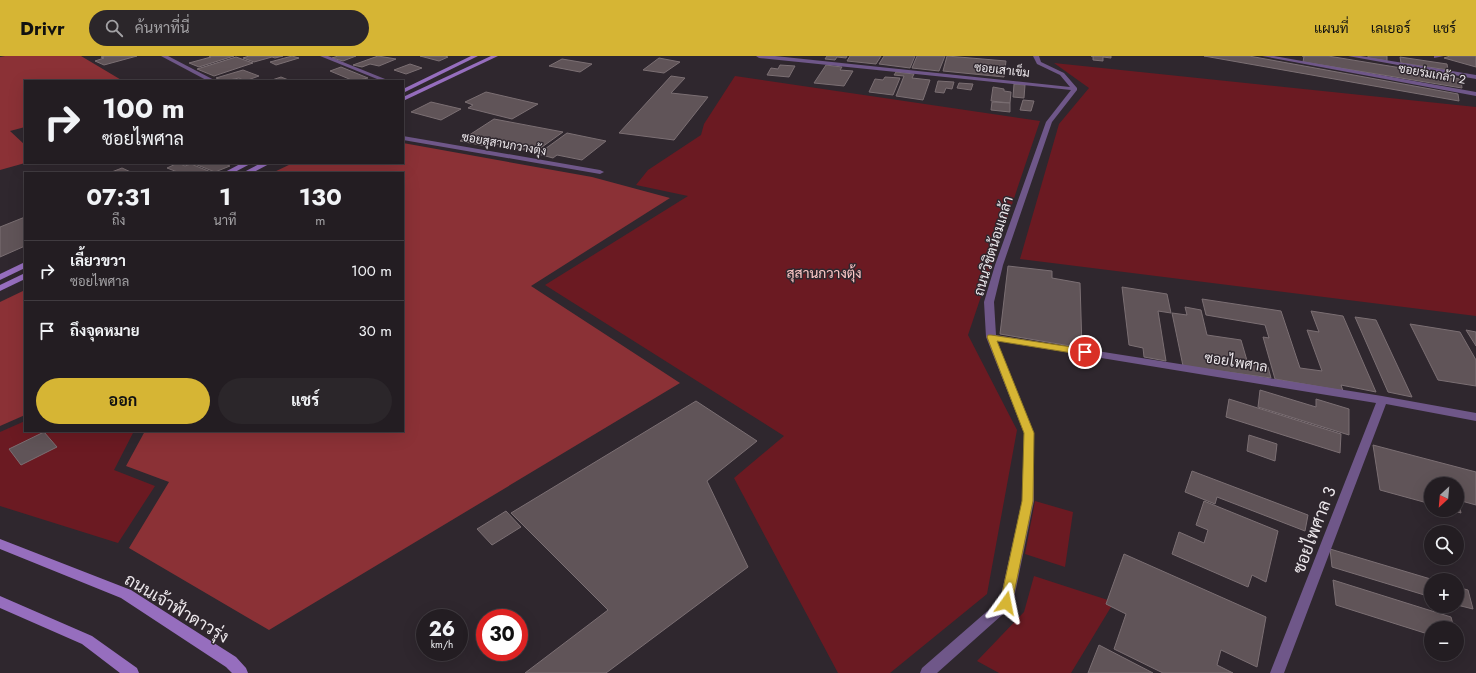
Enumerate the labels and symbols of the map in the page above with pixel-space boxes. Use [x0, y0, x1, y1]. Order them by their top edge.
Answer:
street label: ซอยเสาเข็ม [973, 58, 1031, 82]
street label: ซอยร่มเกล้า 2 [1397, 59, 1467, 89]
street label: ซอยสุสานกวางตุ้ง [460, 128, 548, 160]
street label: ถนนวิชิตน้อมเกล้า [968, 194, 1018, 298]
park label: สุสานกวางตุ้ง [786, 263, 862, 283]
pin [1068, 335, 1102, 369]
street label: ซอยไพศาล [1203, 347, 1269, 377]
north arrow [1424, 477, 1464, 517]
street label: ซอยไพศาล 3 [1286, 483, 1342, 577]
street label: ถนนเจ้าฟ้าดาวรุ่ง [120, 567, 234, 649]
position arrow [985, 582, 1027, 624]
speed limit sign: 30 [476, 609, 528, 661]

